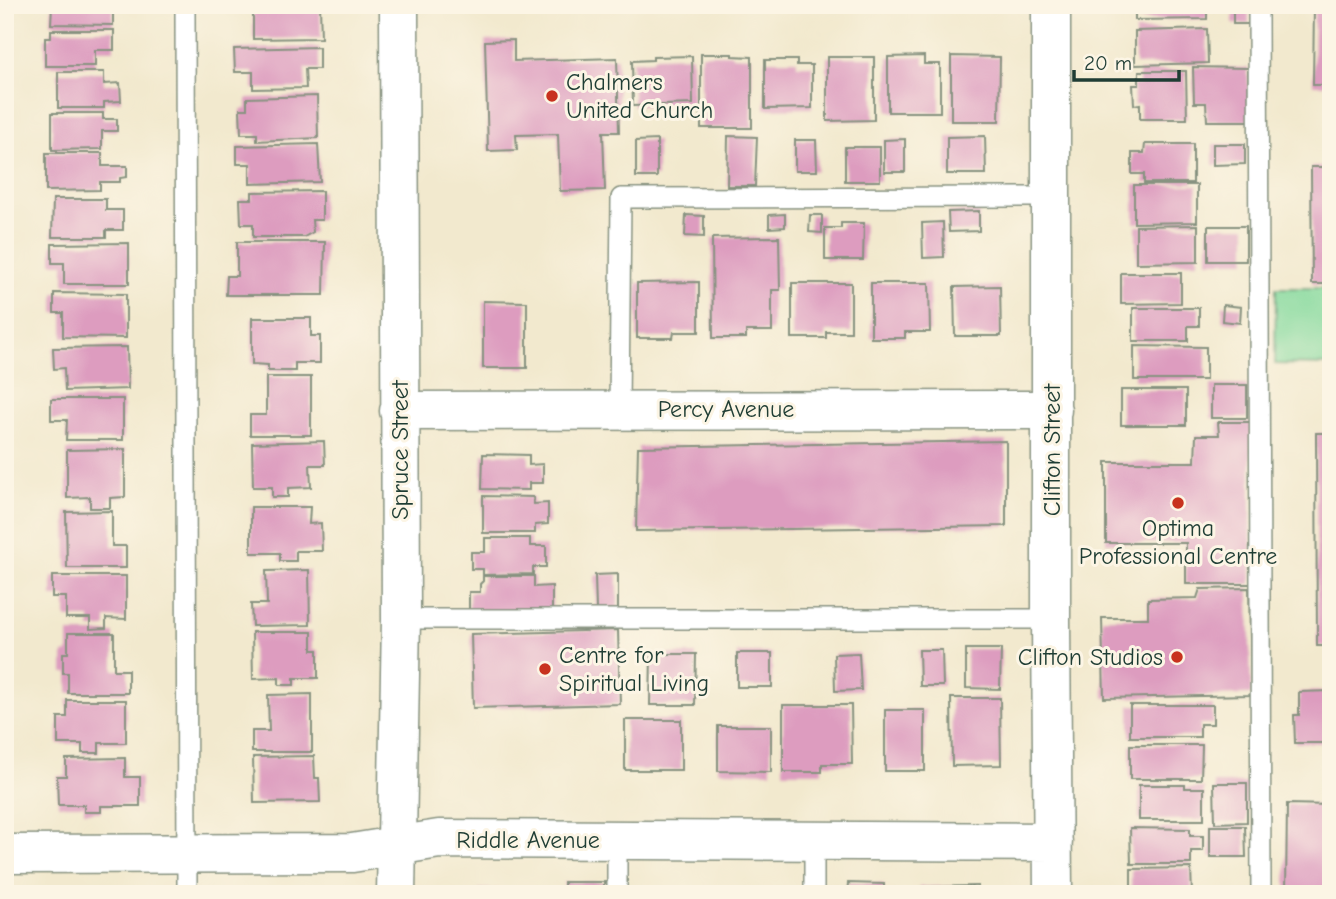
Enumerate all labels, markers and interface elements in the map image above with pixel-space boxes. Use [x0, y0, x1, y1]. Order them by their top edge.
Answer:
scale bar [1074, 38, 1178, 82]
text: 20 m [1084, 51, 1132, 75]
place label: Chalmers United Church [566, 68, 713, 124]
marker: Chalmers United Church [544, 88, 560, 104]
street label: Spruce Street [386, 379, 414, 520]
street label: Clifton Street [1038, 383, 1066, 516]
street label: Percy Avenue [658, 395, 794, 423]
marker: Optima Professional Centre [1170, 495, 1186, 511]
place label: Optima Professional Centre [1079, 514, 1277, 570]
place label: Centre for Spiritual Living [559, 641, 709, 697]
place label: Clifton Studios [1018, 643, 1163, 671]
marker: Clifton Studios [1169, 649, 1185, 665]
marker: Centre for Spiritual Living [537, 661, 553, 677]
street label: Riddle Avenue [456, 826, 600, 854]

